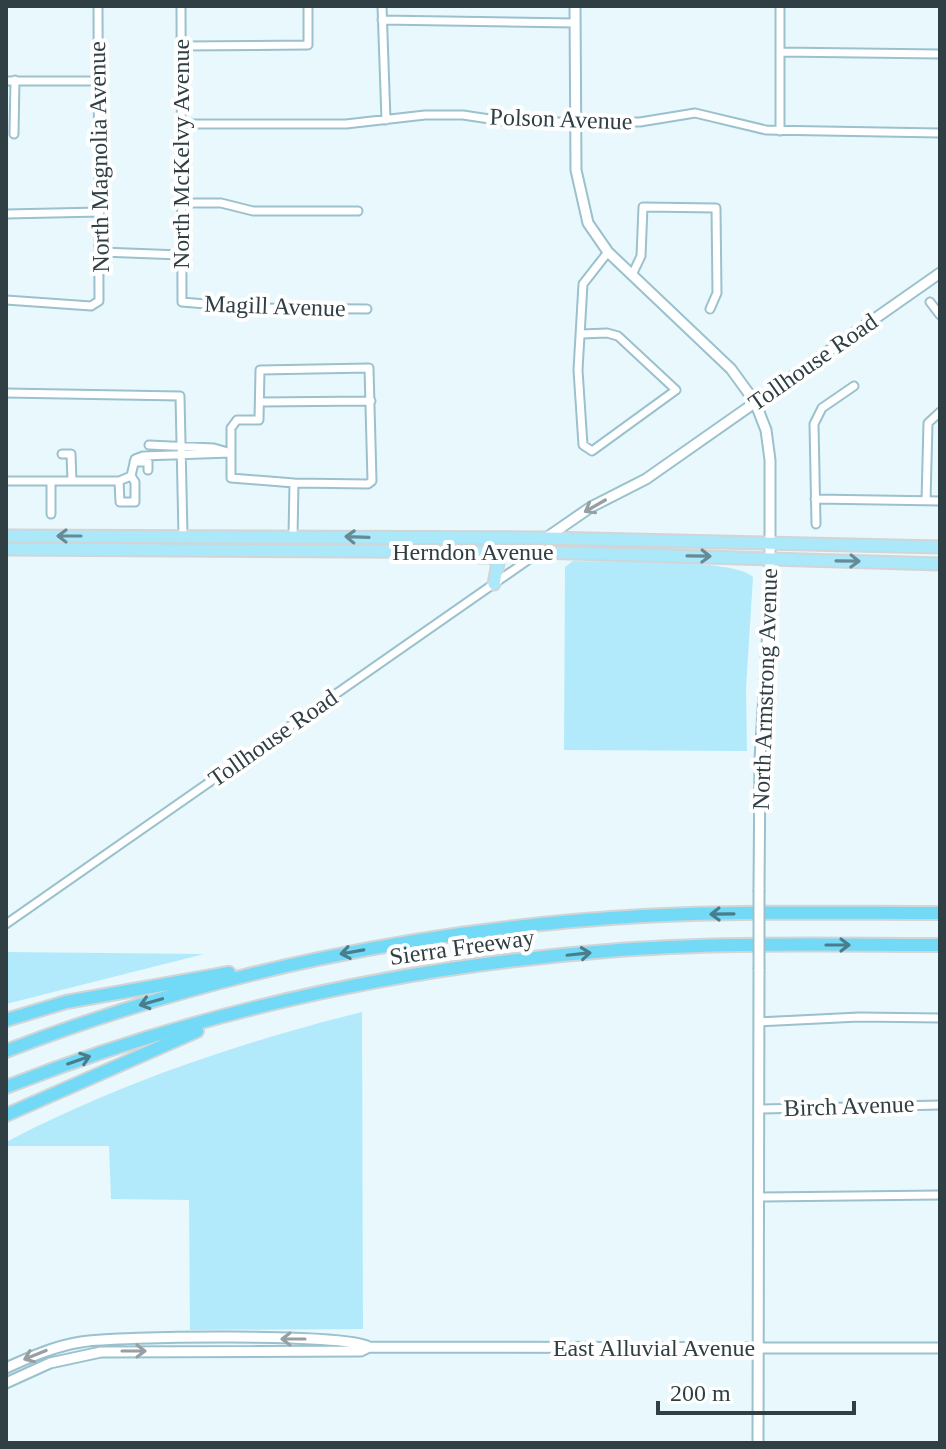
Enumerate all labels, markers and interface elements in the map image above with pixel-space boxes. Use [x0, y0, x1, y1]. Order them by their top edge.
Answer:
street label: North McKelvy Avenue [168, 39, 194, 269]
street label: North Magnolia Avenue [84, 41, 114, 273]
street label: Polson Avenue [489, 104, 633, 134]
street label: Magill Avenue [204, 291, 346, 321]
street label: Tollhouse Road [744, 308, 882, 416]
one-way arrow [584, 498, 607, 514]
one-way arrow [56, 528, 83, 544]
one-way arrow [344, 530, 371, 545]
street label: Herndon Avenue [392, 539, 554, 565]
one-way arrow [685, 548, 712, 563]
one-way arrow [834, 554, 861, 569]
street label: North Armstrong Avenue [748, 568, 782, 810]
street label: Tollhouse Road [204, 684, 342, 792]
one-way arrow [709, 906, 736, 922]
street label: Sierra Freeway [388, 924, 536, 970]
one-way arrow [824, 937, 851, 953]
one-way arrow [340, 946, 366, 961]
one-way arrow [565, 946, 592, 961]
one-way arrow [138, 995, 164, 1010]
one-way arrow [66, 1052, 91, 1066]
street label: Birch Avenue [783, 1091, 915, 1121]
one-way arrow [280, 1331, 307, 1347]
street label: East Alluvial Avenue [553, 1335, 755, 1361]
one-way arrow [120, 1343, 147, 1359]
one-way arrow [23, 1349, 48, 1364]
scale bar [658, 1365, 854, 1415]
text: 200 m [670, 1380, 731, 1406]

